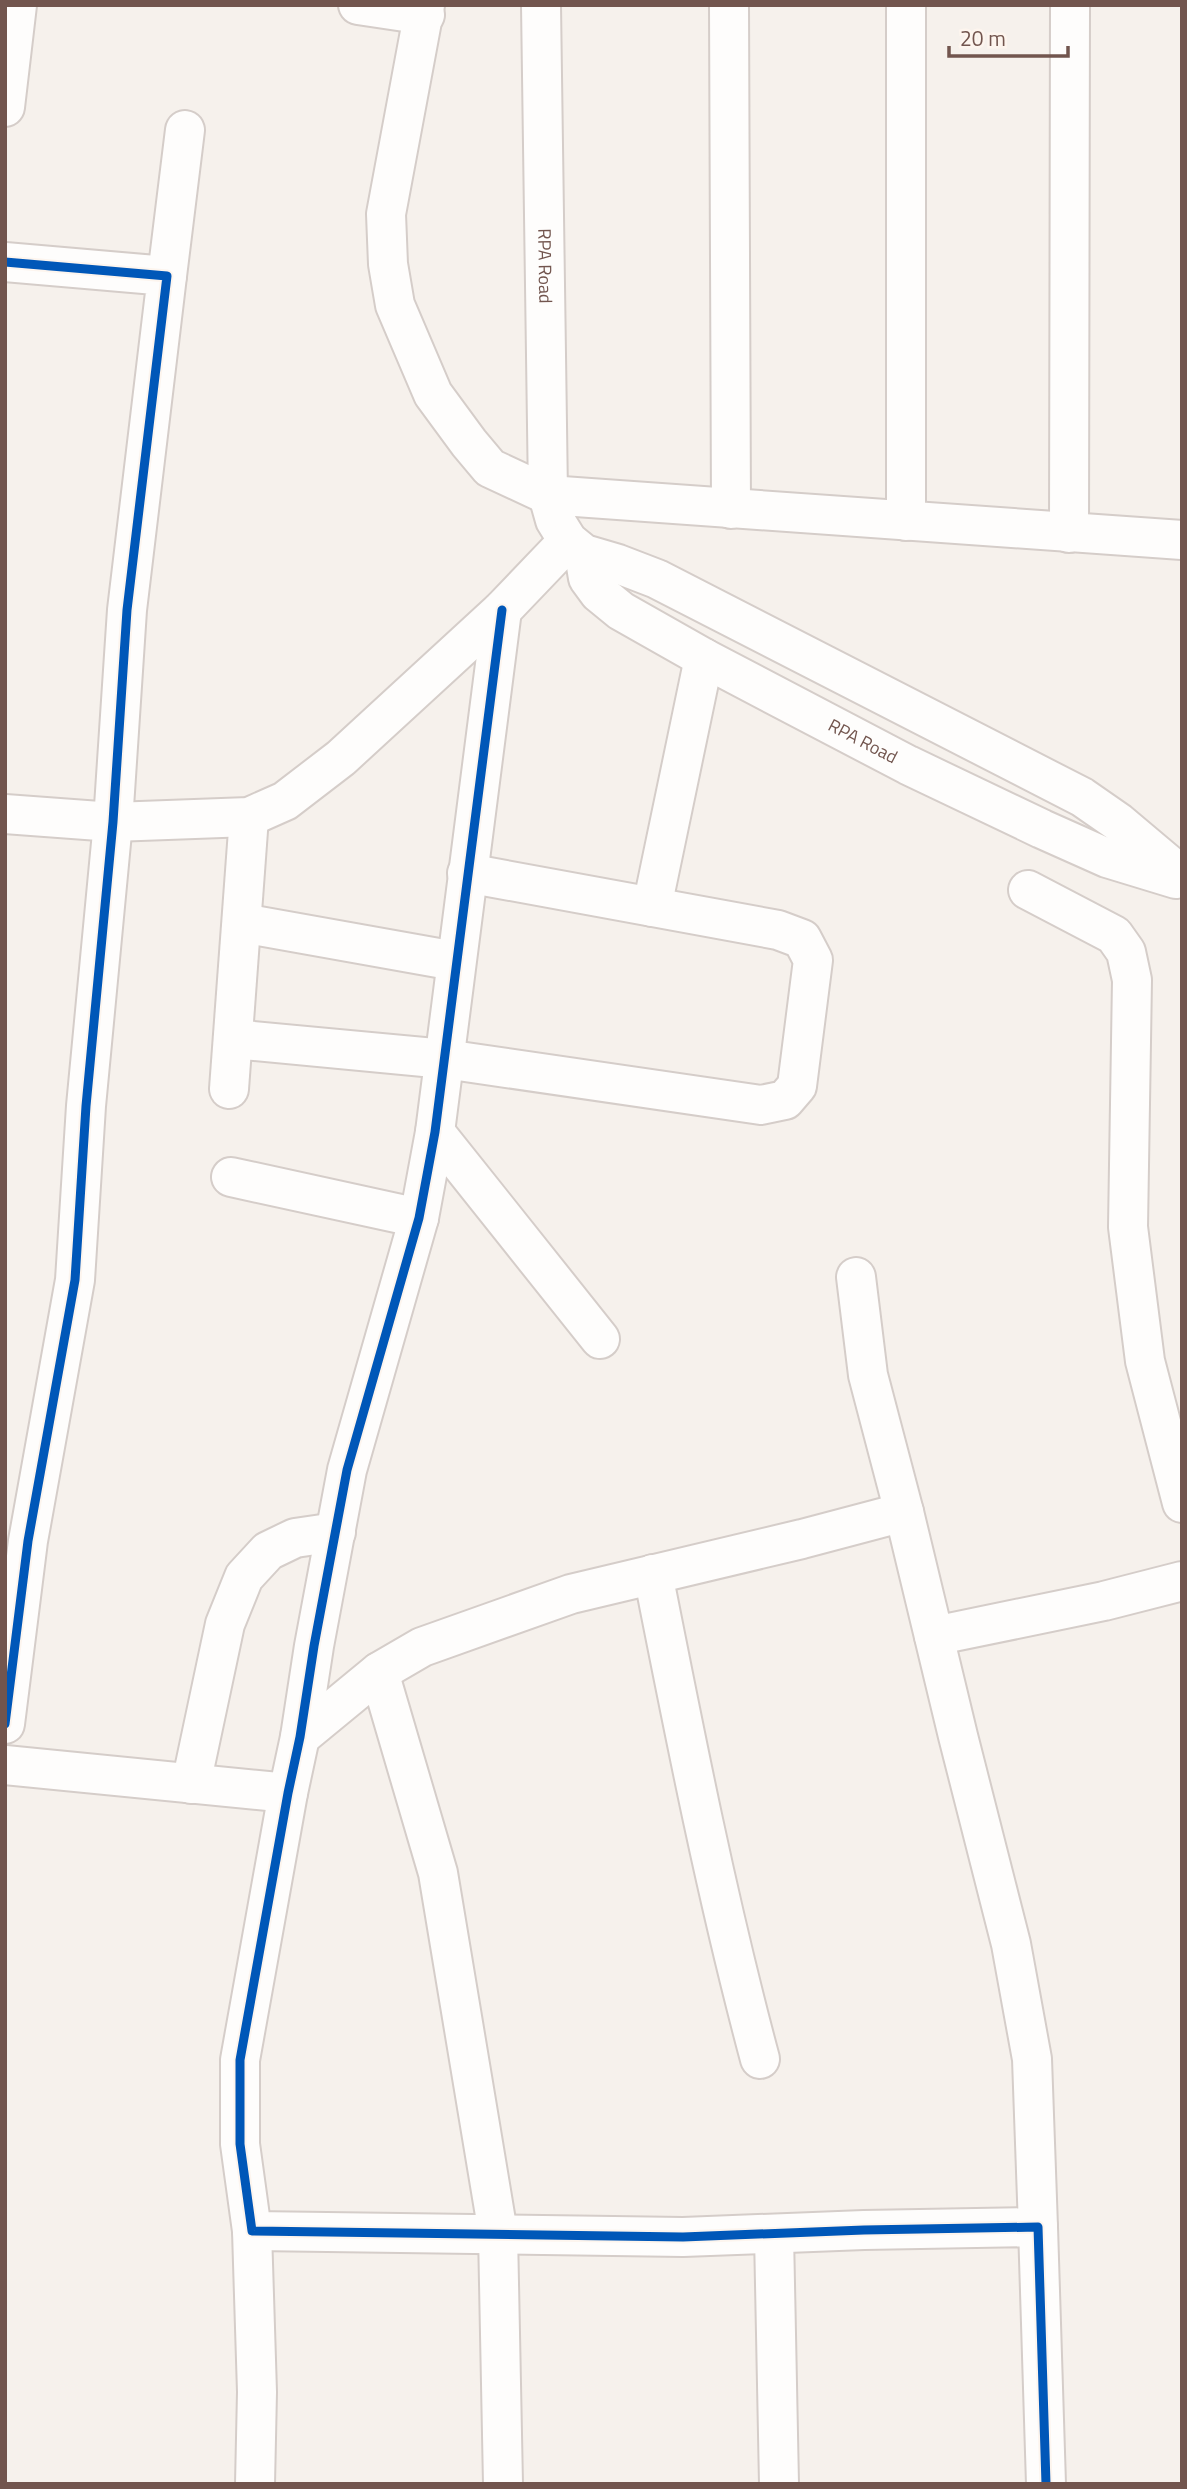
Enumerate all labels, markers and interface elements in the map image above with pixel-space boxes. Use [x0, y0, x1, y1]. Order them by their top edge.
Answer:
scale bar [949, 14, 1068, 58]
text: 20 m [960, 22, 1006, 54]
street label: RPA Road [531, 228, 559, 304]
street label: RPA Road [824, 711, 902, 770]

